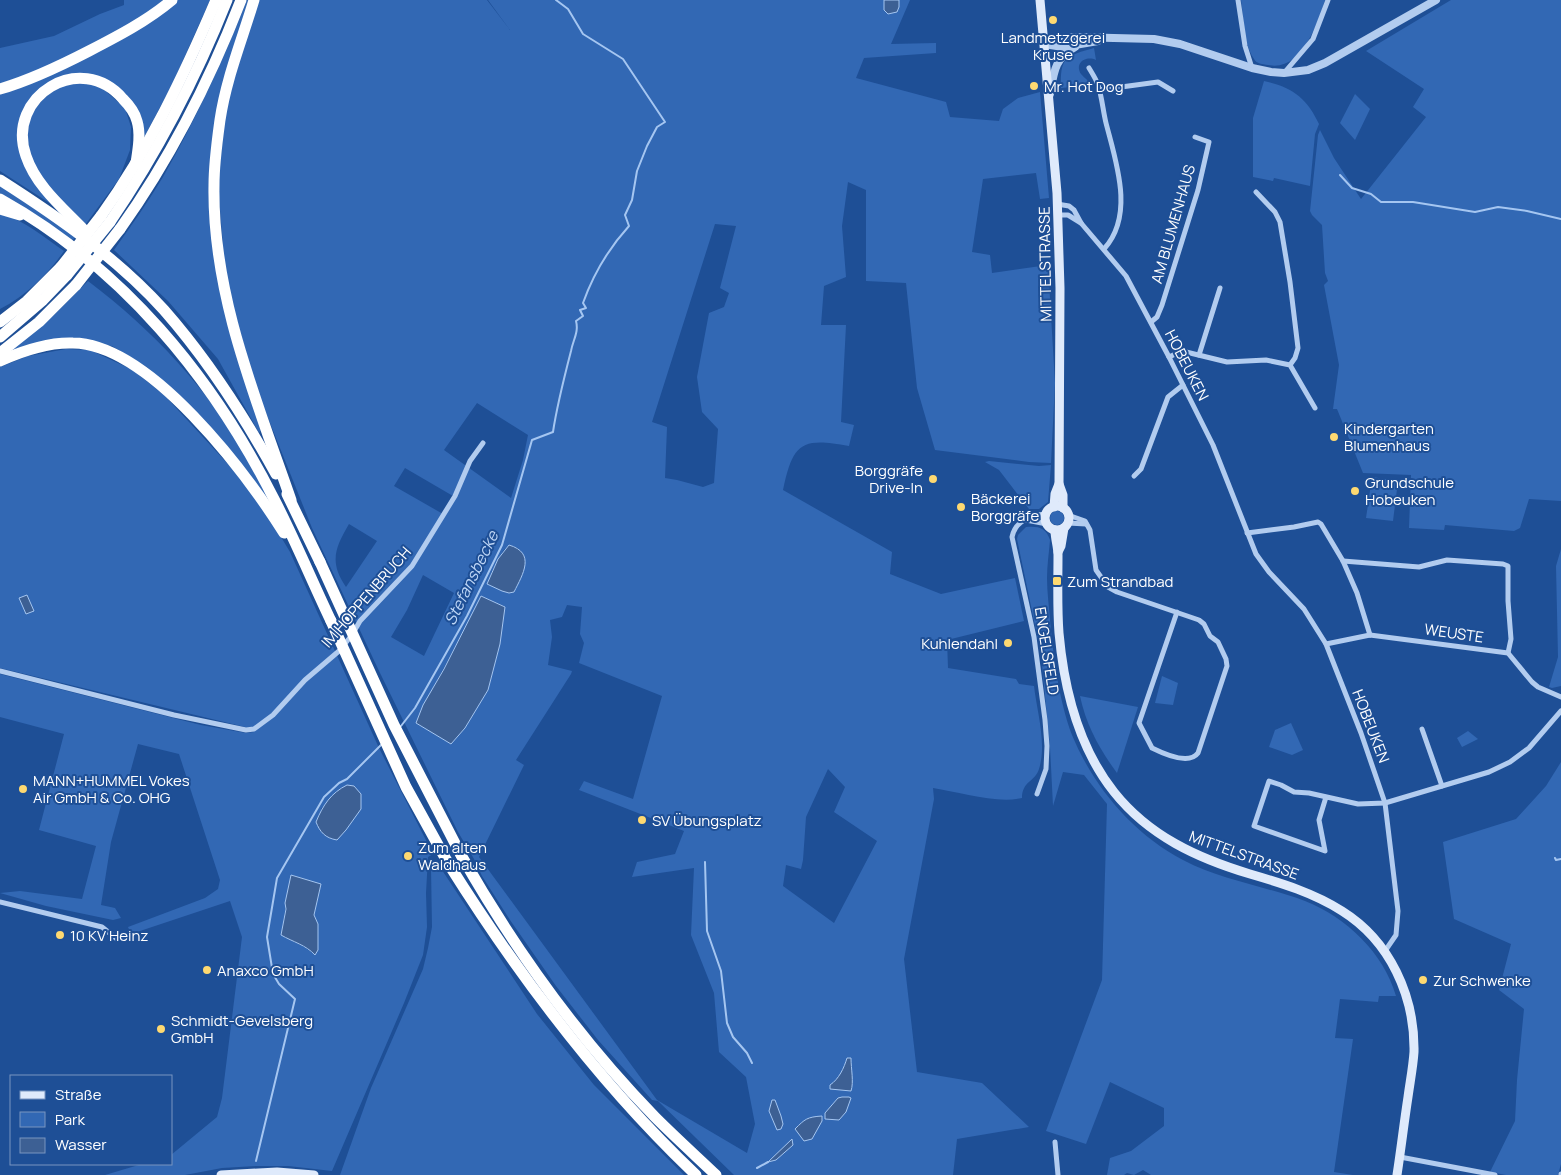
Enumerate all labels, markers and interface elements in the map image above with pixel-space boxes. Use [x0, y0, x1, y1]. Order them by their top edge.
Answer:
marker: Landmetzgerei Kruse [1047, 14, 1059, 26]
place label: Landmetzgerei Kruse [1001, 27, 1105, 65]
place label: Mr. Hot Dog [1044, 76, 1124, 97]
marker: Mr. Hot Dog [1028, 80, 1040, 92]
street label: AM BLUMENHAUS [1146, 162, 1200, 286]
street label: MITTELSTRASSE [1033, 206, 1057, 322]
street label: HOBEUKEN [1160, 326, 1214, 404]
place label: Kindergarten Blumenhaus [1344, 418, 1434, 456]
marker: Kindergarten Blumenhaus [1328, 431, 1340, 443]
place label: Borggräfe Drive-In [855, 460, 923, 498]
place label: Grundschule Hobeuken [1365, 472, 1454, 510]
marker: Borggräfe Drive-In [927, 473, 939, 485]
marker: Grundschule Hobeuken [1349, 485, 1361, 497]
place label: Bäckerei Borggräfe [971, 488, 1039, 526]
marker: Bäckerei Borggräfe [955, 501, 967, 513]
water label: Stefansbecke [439, 526, 504, 629]
street label: IM HOPPENBRUCH [316, 542, 416, 652]
place label: Zum Strandbad [1067, 571, 1173, 592]
marker: Zum Strandbad [1051, 575, 1063, 587]
street label: ENGELSFELD [1030, 606, 1064, 696]
street label: WEUSTE [1423, 618, 1485, 648]
place label: Kuhlendahl [921, 633, 998, 654]
marker: Kuhlendahl [1002, 637, 1014, 649]
street label: HOBEUKEN [1347, 686, 1395, 766]
place label: MANN+HUMMEL Vokes Air GmbH & Co. OHG [33, 770, 190, 808]
marker: MANN+HUMMEL Vokes Air GmbH & Co. OHG [17, 783, 29, 795]
place label: SV Übungsplatz [652, 810, 762, 831]
marker: SV Übungsplatz [636, 814, 648, 826]
street label: MITTELSTRASSE [1186, 825, 1302, 885]
place label: Zum alten Waldhaus [418, 837, 487, 875]
marker: Zum alten Waldhaus [402, 850, 414, 862]
place label: 10 KV Heinz [70, 925, 148, 946]
marker: 10 KV Heinz [54, 929, 66, 941]
place label: Anaxco GmbH [217, 960, 314, 981]
marker: Anaxco GmbH [201, 964, 213, 976]
place label: Zur Schwenke [1433, 970, 1531, 991]
marker: Zur Schwenke [1417, 974, 1429, 986]
place label: Schmidt-Gevelsberg GmbH [171, 1010, 313, 1048]
marker: Schmidt-Gevelsberg GmbH [155, 1023, 167, 1035]
legend [10, 1075, 172, 1165]
text: Straße [55, 1084, 102, 1105]
text: Park [55, 1109, 85, 1130]
text: Wasser [55, 1134, 107, 1155]

